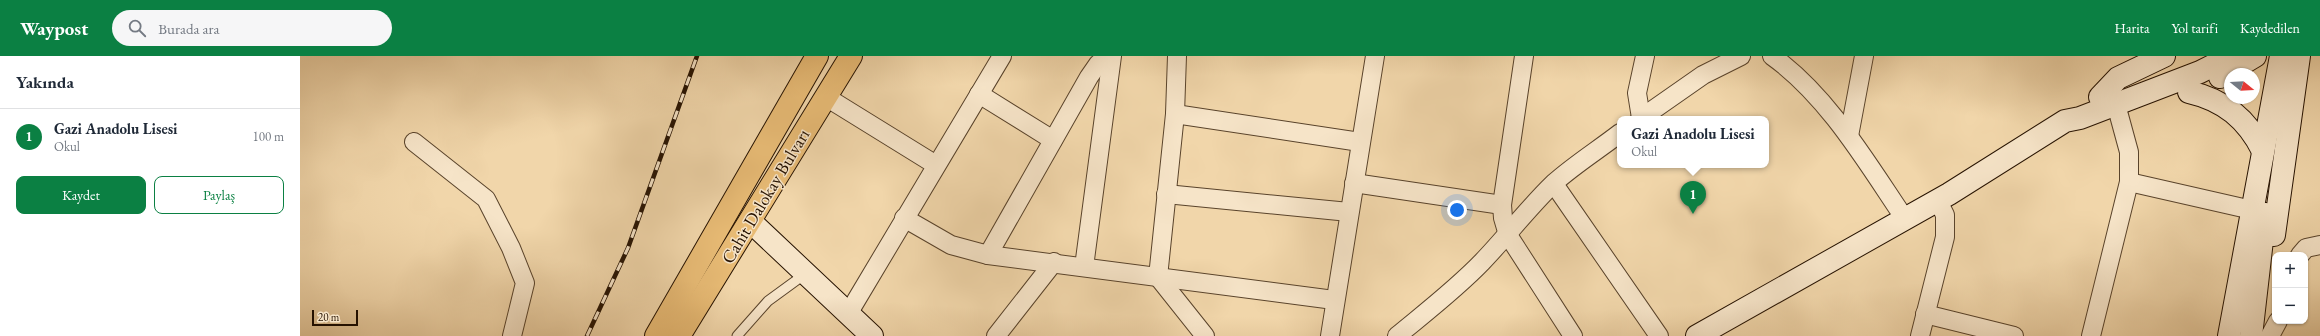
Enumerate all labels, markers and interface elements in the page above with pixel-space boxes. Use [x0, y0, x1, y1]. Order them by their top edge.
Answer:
search box [112, 10, 392, 46]
text: Waypost [20, 16, 88, 41]
icon: search [126, 17, 148, 39]
text: Burada ara [158, 19, 220, 38]
text: Harita [2115, 19, 2150, 37]
text: Yol tarifi [2172, 19, 2218, 37]
text: Kaydedilen [2240, 19, 2300, 37]
north arrow [2224, 68, 2260, 104]
text: Yakında [16, 71, 74, 93]
popup [1617, 116, 1769, 168]
text: Gazi Anadolu Lisesi [54, 119, 178, 138]
street label: Cahit Dalokay Bulvarı [716, 124, 815, 268]
text: Gazi Anadolu Lisesi [1631, 124, 1755, 143]
text: 1 [26, 128, 32, 145]
text: 100 m [253, 128, 284, 145]
text: Okul [54, 138, 80, 155]
text: Okul [1631, 143, 1657, 160]
button: Kaydet [16, 176, 146, 214]
button: Paylaş [154, 176, 284, 214]
pin: 1 [1680, 181, 1706, 214]
your location [1447, 200, 1467, 220]
map controls [2272, 252, 2308, 324]
button: + [2272, 252, 2308, 288]
button: − [2272, 288, 2308, 324]
scale bar [312, 308, 358, 327]
text: 20 m [318, 310, 339, 324]

